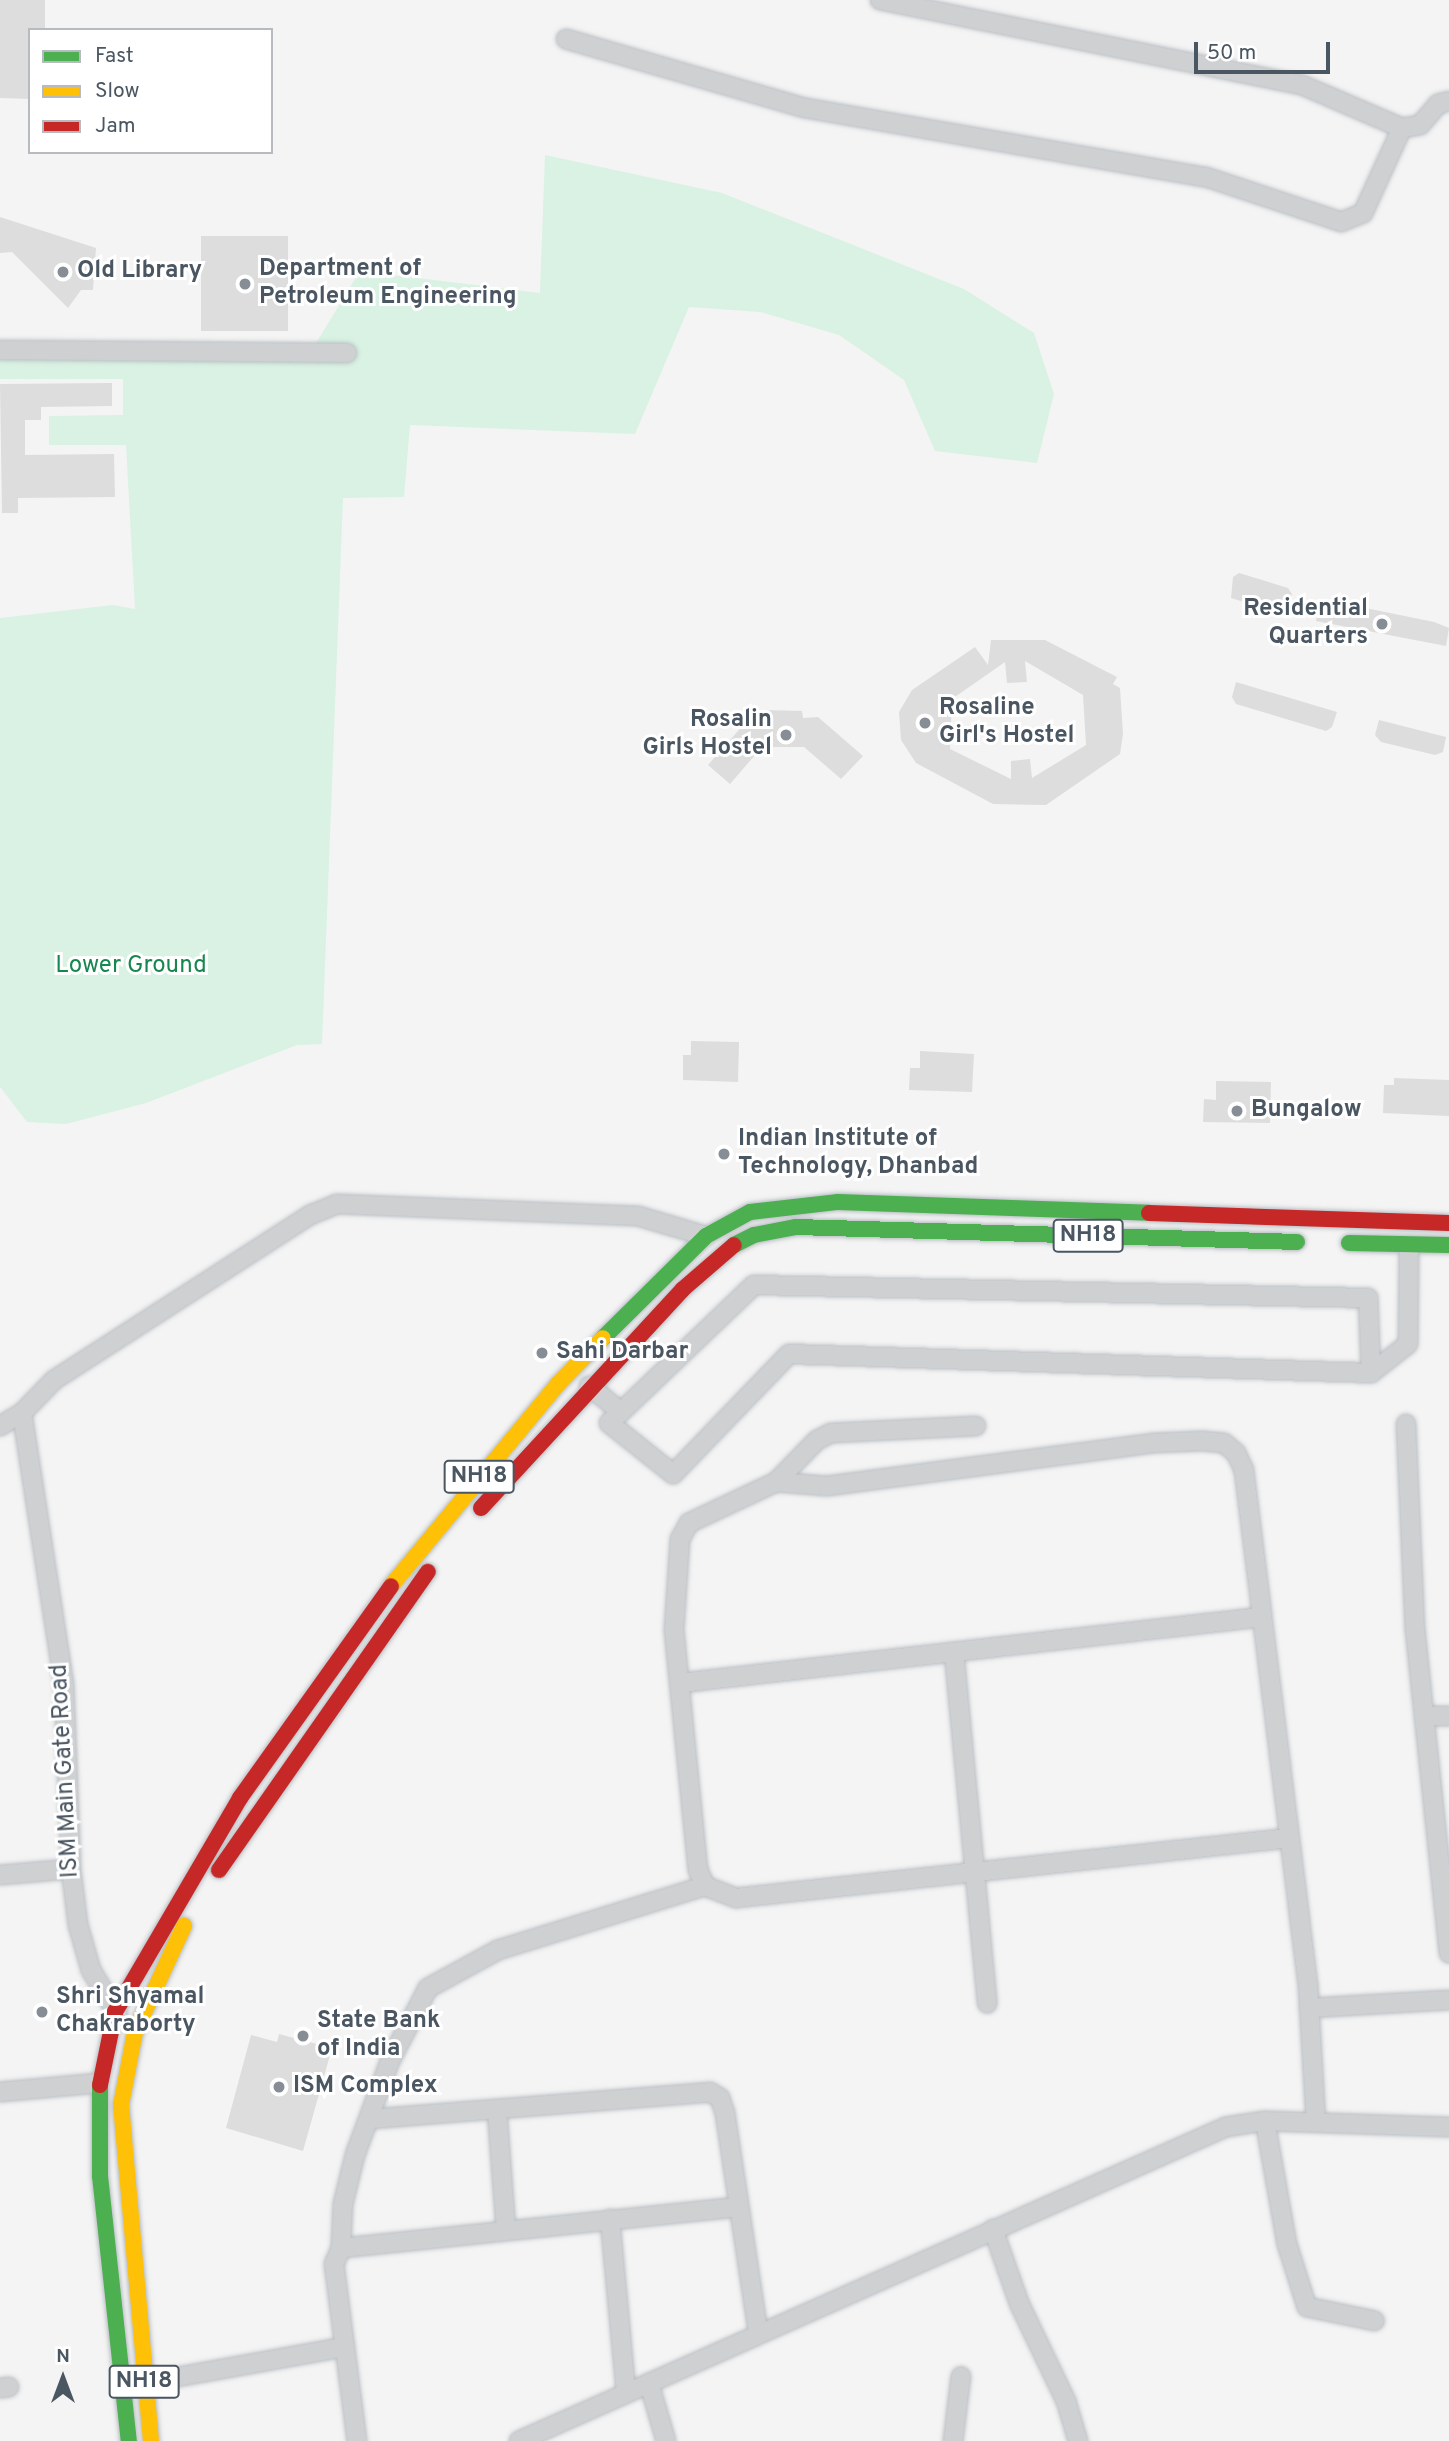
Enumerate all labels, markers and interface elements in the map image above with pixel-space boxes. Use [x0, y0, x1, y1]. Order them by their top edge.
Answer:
legend [28, 28, 273, 154]
scale bar [1197, 28, 1334, 72]
text: 50 m [1207, 40, 1256, 67]
text: Fast [95, 43, 134, 70]
text: Slow [95, 78, 140, 105]
text: Jam [95, 113, 136, 140]
place label: Department of Petroleum Engineering [259, 256, 517, 312]
place label: Old Library [77, 258, 202, 286]
marker: Old Library [55, 264, 71, 280]
marker: Department of Petroleum Engineering [237, 276, 253, 292]
place label: Residential Quarters [1243, 596, 1368, 652]
marker: Residential Quarters [1374, 616, 1390, 632]
place label: Rosaline Girl's Hostel [939, 695, 1074, 751]
place label: Rosalin Girls Hostel [642, 707, 772, 763]
marker: Rosaline Girl's Hostel [917, 715, 933, 731]
marker: Rosalin Girls Hostel [778, 727, 794, 743]
park label: Lower Ground [55, 953, 207, 981]
place label: Bungalow [1251, 1097, 1362, 1125]
marker: Bungalow [1229, 1103, 1245, 1119]
place label: Indian Institute of Technology, Dhanbad [738, 1126, 978, 1182]
marker: Indian Institute of Technology, Dhanbad [716, 1146, 732, 1162]
road number: NH18 [1051, 1217, 1125, 1256]
place label: Sahi Darbar [556, 1339, 689, 1367]
marker: Sahi Darbar [534, 1345, 550, 1361]
road number: NH18 [442, 1458, 516, 1496]
street label: ISM Main Gate Road [46, 1663, 86, 1879]
place label: Shri Shyamal Chakraborty [56, 1984, 204, 2040]
marker: Shri Shyamal Chakraborty [34, 2004, 50, 2020]
place label: State Bank of India [317, 2008, 440, 2064]
marker: State Bank of India [295, 2028, 311, 2044]
place label: ISM Complex [293, 2073, 438, 2101]
marker: ISM Complex [271, 2079, 287, 2095]
north arrow [28, 2343, 98, 2413]
text: N [56, 2345, 70, 2369]
road number: NH18 [107, 2362, 181, 2402]

